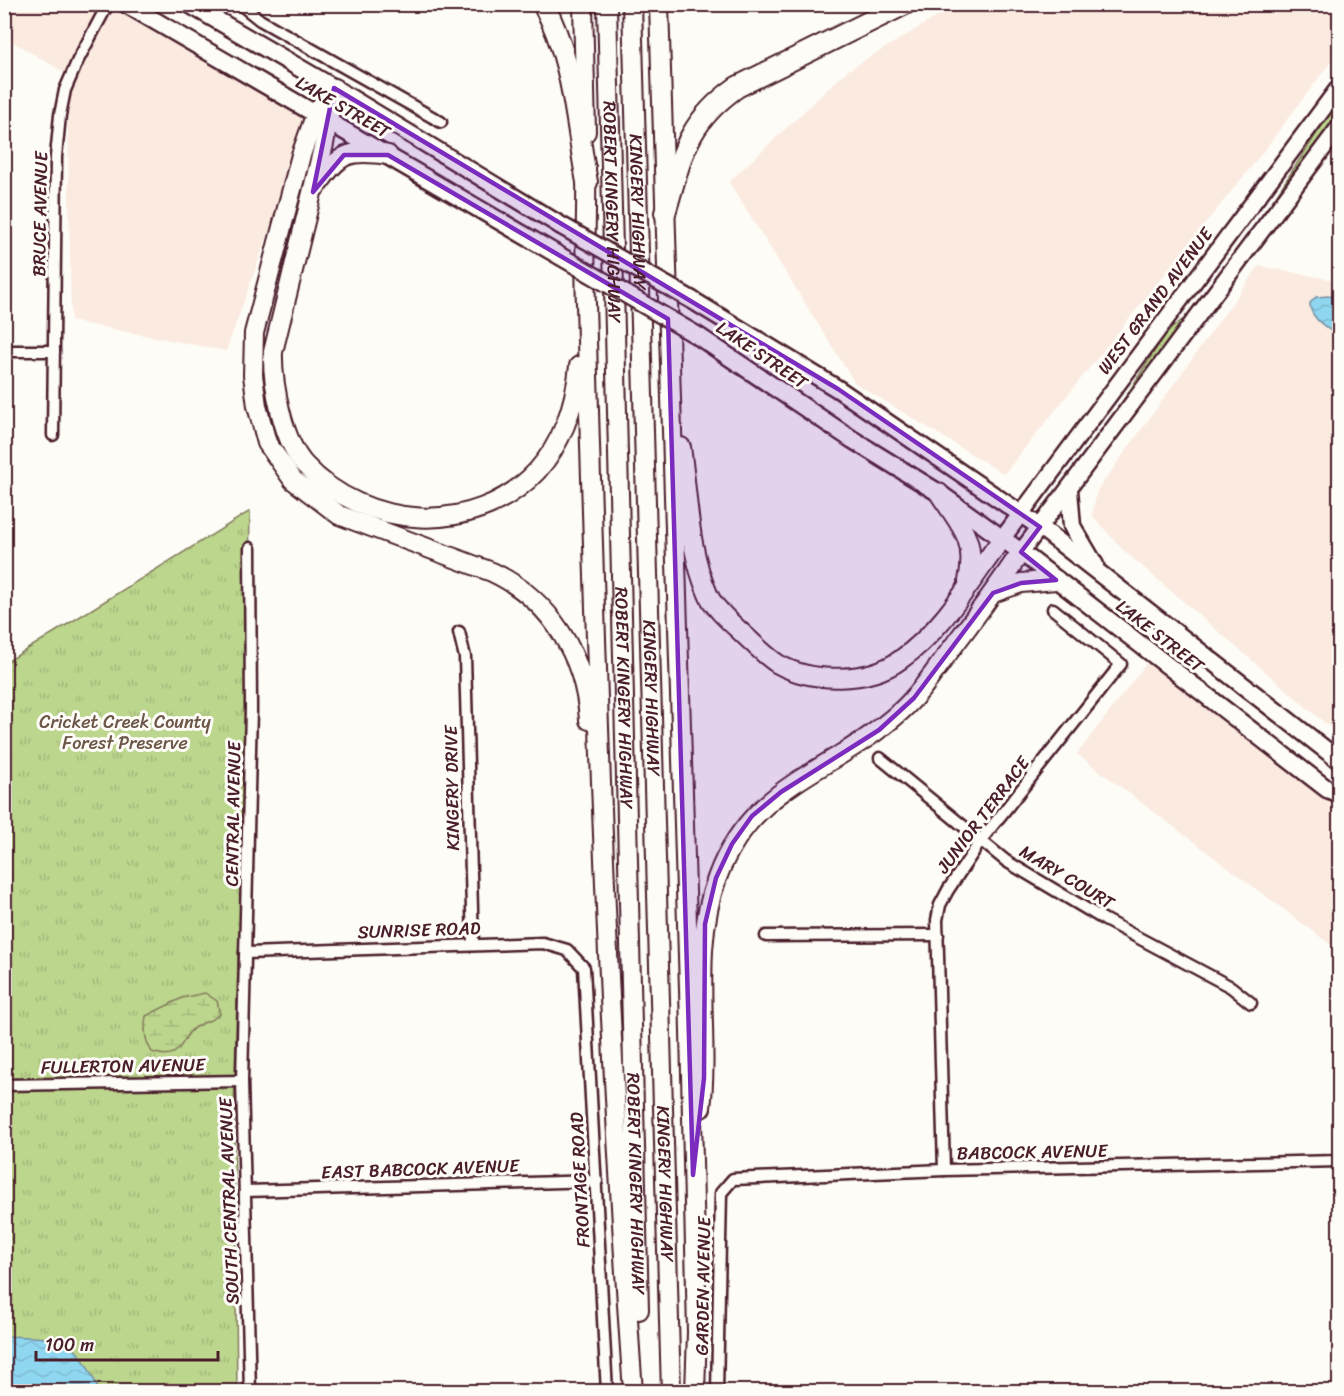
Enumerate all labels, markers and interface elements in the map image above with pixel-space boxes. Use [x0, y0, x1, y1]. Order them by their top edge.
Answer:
street label: LAKE STREET [289, 67, 397, 148]
street label: ROBERT KINGERY HIGHWAY [593, 101, 631, 324]
street label: KINGERY HIGHWAY [620, 133, 656, 291]
street label: BRUCE AVENUE [23, 150, 57, 277]
street label: WEST GRAND AVENUE [1089, 220, 1222, 382]
street label: LAKE STREET [709, 312, 815, 398]
street label: ROBERT KINGERY HIGHWAY [605, 586, 643, 810]
street label: LAKE STREET [1109, 591, 1212, 682]
street label: KINGERY HIGHWAY [633, 619, 670, 777]
park label: Cricket Creek County Forest Preserve [39, 706, 212, 759]
street label: KINGERY DRIVE [435, 724, 469, 851]
street label: CENTRAL AVENUE [216, 740, 250, 887]
street label: JUNIOR TERRACE [927, 749, 1039, 881]
street label: MARY COURT [1013, 836, 1122, 919]
street label: SUNRISE ROAD [357, 912, 481, 948]
street label: FULLERTON AVENUE [41, 1049, 206, 1083]
street label: ROBERT KINGERY HIGHWAY [617, 1072, 655, 1296]
street label: SOUTH CENTRAL AVENUE [209, 1096, 249, 1305]
street label: KINGERY HIGHWAY [647, 1105, 683, 1263]
street label: FRONTAGE ROAD [560, 1111, 600, 1248]
street label: BABCOCK AVENUE [956, 1135, 1109, 1169]
street label: EAST BABCOCK AVENUE [320, 1150, 521, 1188]
street label: GARDEN AVENUE [686, 1215, 720, 1356]
scale bar [36, 1324, 218, 1362]
text: 100 m [45, 1329, 94, 1361]

